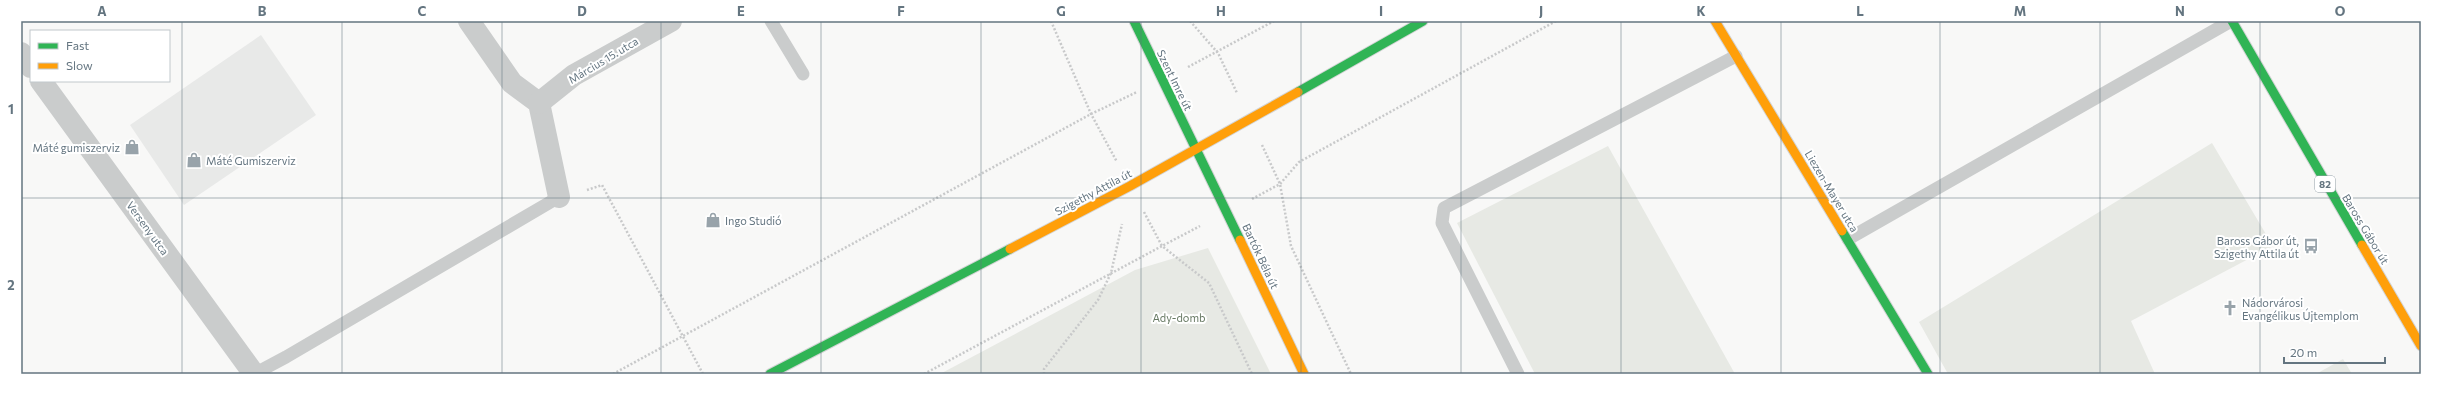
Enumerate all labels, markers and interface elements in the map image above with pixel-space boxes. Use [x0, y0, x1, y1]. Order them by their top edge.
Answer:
text: A [97, 3, 107, 19]
text: B [258, 3, 267, 19]
text: C [418, 3, 427, 19]
text: D [577, 3, 587, 19]
text: E [737, 3, 745, 19]
text: F [897, 3, 905, 19]
text: G [1056, 3, 1066, 19]
text: H [1216, 3, 1226, 19]
text: I [1379, 3, 1383, 19]
text: J [1539, 3, 1543, 19]
text: K [1696, 3, 1706, 19]
text: L [1856, 3, 1864, 19]
text: M [2014, 3, 2026, 19]
text: N [2175, 3, 2185, 19]
text: O [2335, 3, 2346, 19]
legend [30, 30, 170, 82]
street label: Március 15. utca [566, 34, 640, 86]
text: Fast [66, 38, 89, 52]
street label: Szent Imre út [1155, 47, 1196, 113]
text: Slow [66, 58, 93, 72]
text: 1 [8, 101, 14, 117]
shop icon: Máté gumiszerviz [123, 138, 141, 156]
place label: Máté gumiszerviz [32, 141, 121, 154]
street label: Liezen-Mayer utca [1803, 148, 1861, 234]
shop icon: Máté Gumiszerviz [185, 151, 203, 169]
place label: Máté Gumiszerviz [206, 154, 296, 167]
street label: Szigethy Attila út [1052, 166, 1134, 218]
road number: 82 [2315, 176, 2335, 192]
street label: Baross Gábor út [2340, 192, 2392, 267]
street label: Verseny utca [124, 199, 172, 257]
shop icon: Ingo Studió [704, 211, 722, 229]
place label: Ingo Studió [725, 214, 782, 227]
street label: Bartók Béla út [1240, 221, 1282, 291]
place label: Baross Gábor út, Szigethy Attila út [2214, 234, 2299, 260]
bus stop icon: Baross Gábor út, Szigethy Attila út [2302, 237, 2320, 255]
text: 2 [7, 277, 15, 293]
place label: Nádorvárosi Evangélikus Újtemplom [2242, 296, 2359, 322]
church icon: Nádorvárosi Evangélikus Újtemplom [2221, 299, 2239, 317]
park label: Ady-domb [1152, 311, 1206, 324]
scale bar [2284, 339, 2385, 365]
text: 20 m [2290, 345, 2317, 359]

